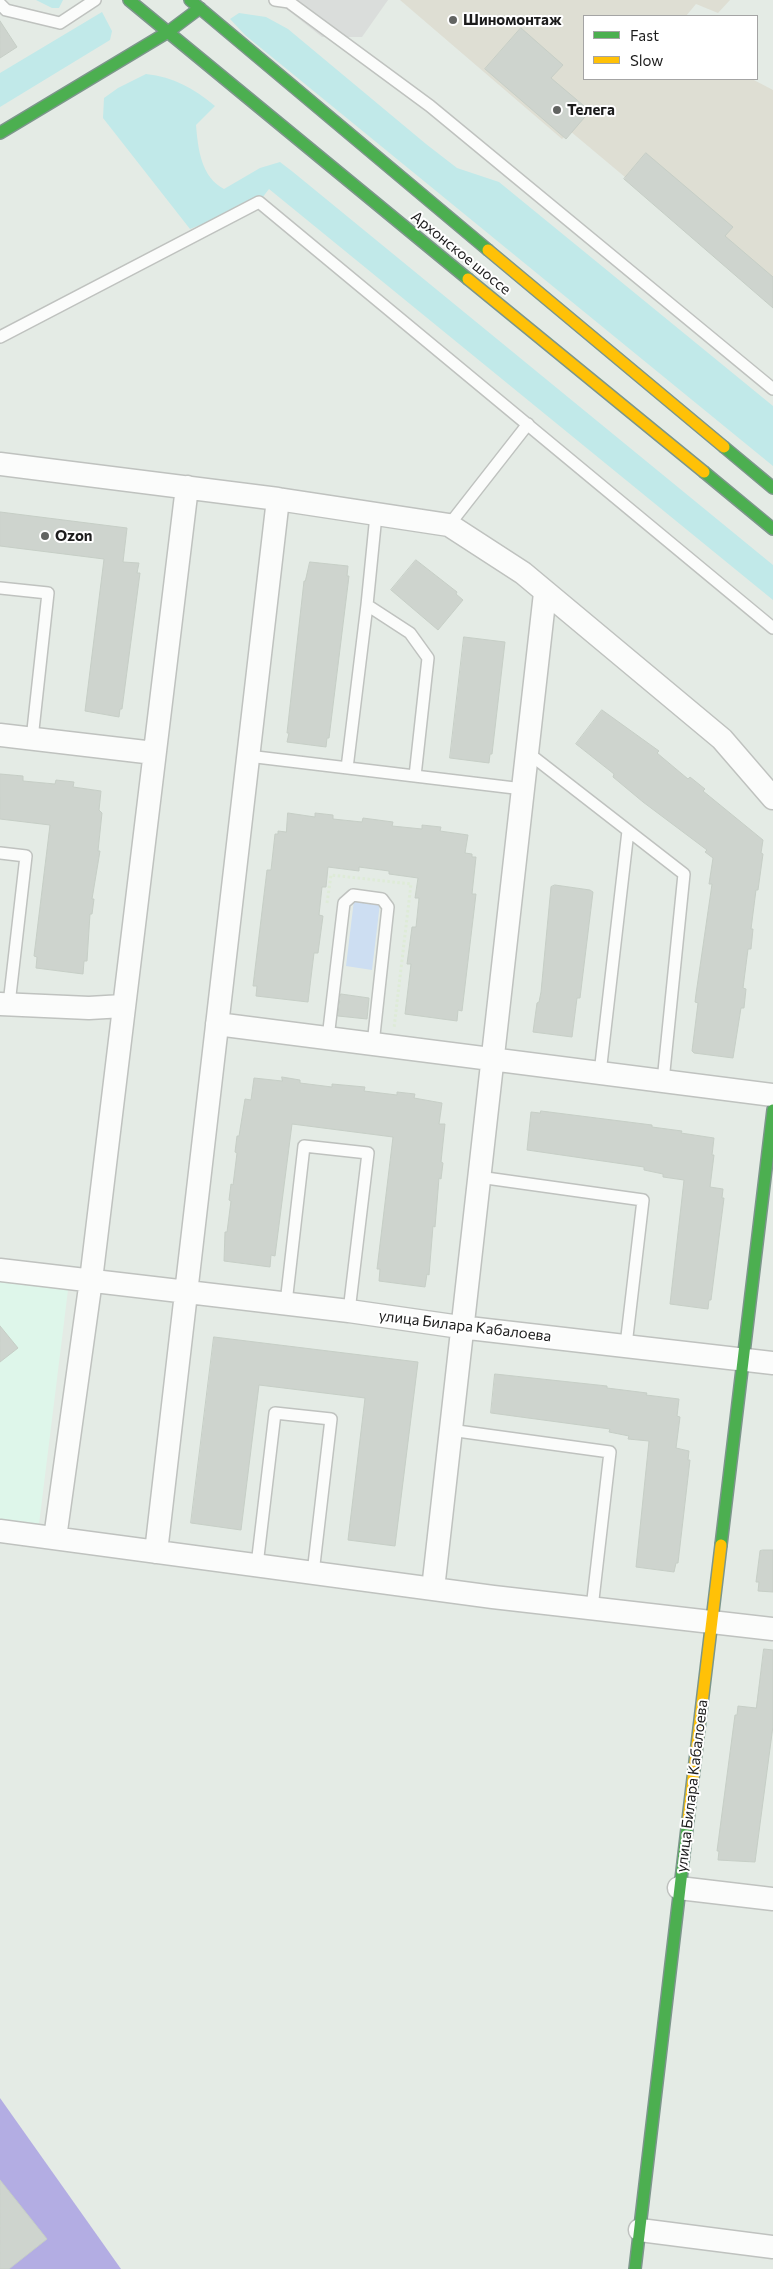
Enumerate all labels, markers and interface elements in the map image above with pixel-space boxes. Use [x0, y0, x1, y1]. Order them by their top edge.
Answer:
place label: Шиномонтаж [463, 11, 562, 29]
marker: Шиномонтаж [447, 14, 459, 26]
legend [583, 15, 758, 80]
text: Fast [630, 26, 659, 44]
text: Slow [630, 51, 663, 69]
place label: Телега [567, 101, 615, 119]
marker: Телега [551, 104, 563, 116]
street label: Архонское шоссе [408, 207, 514, 299]
place label: Ozon [55, 527, 93, 545]
marker: Ozon [39, 530, 51, 542]
street label: улица Билара Кабалоева [378, 1306, 552, 1346]
street label: улица Билара Кабалоева [672, 1699, 712, 1873]

